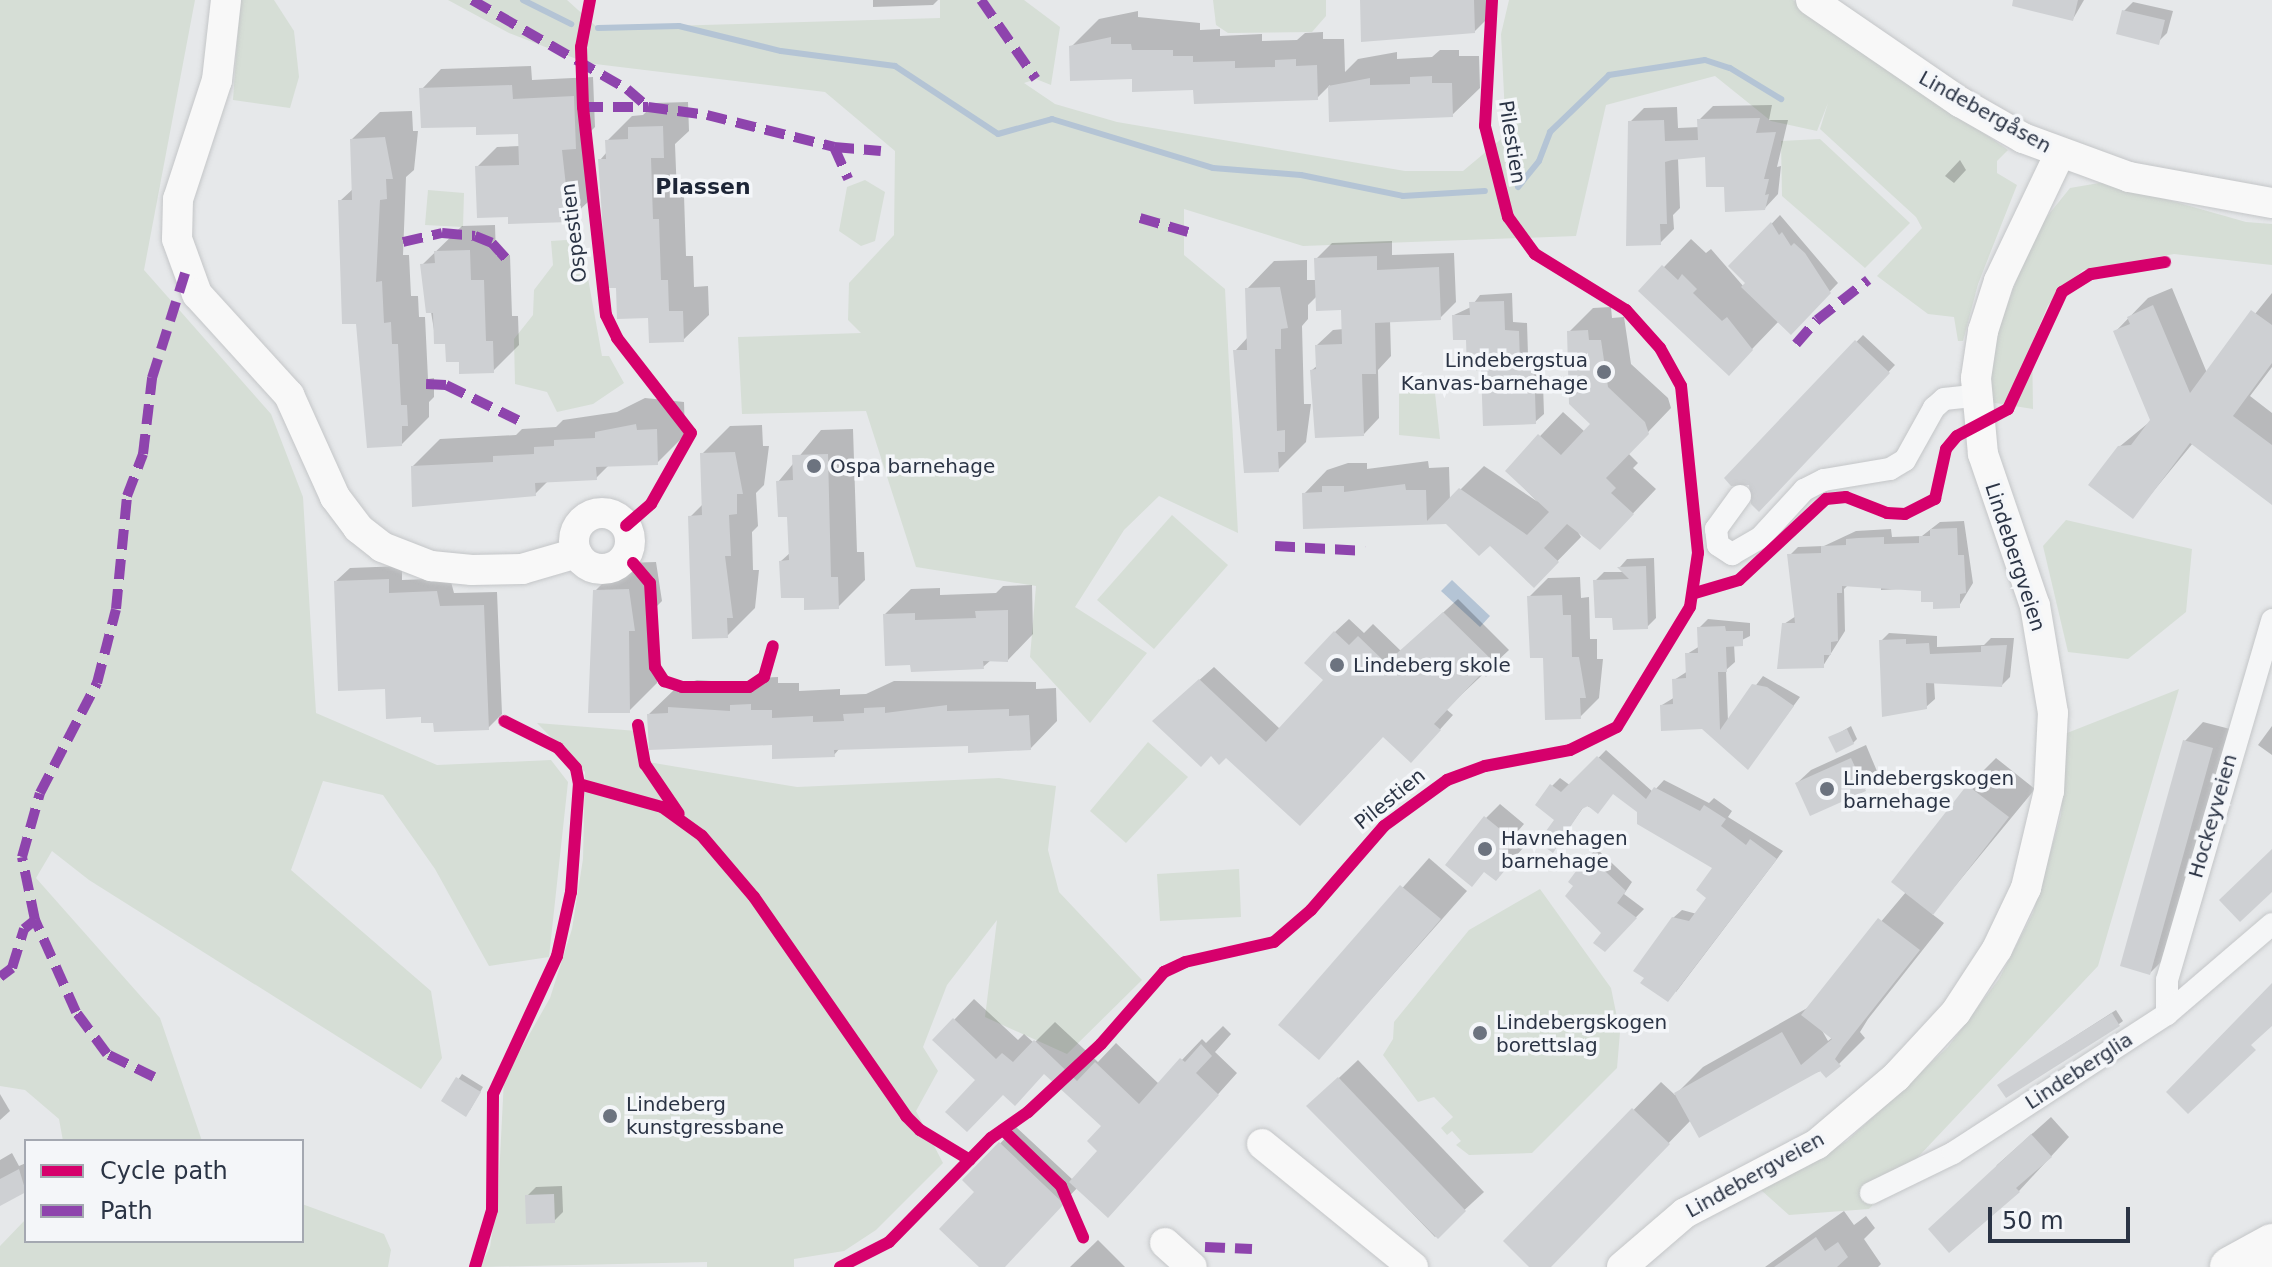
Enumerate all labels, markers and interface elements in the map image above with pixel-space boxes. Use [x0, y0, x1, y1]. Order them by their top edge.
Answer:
street label: Lindebergåsen [1915, 66, 2055, 158]
street label: Pilestien [1494, 99, 1530, 185]
district label: Plassen [655, 174, 751, 200]
street label: Ospestien [556, 182, 592, 284]
place label: Lindebergstua Kanvas-barnehage [1401, 348, 1588, 395]
marker: Lindebergstua Kanvas-barnehage [1595, 363, 1613, 381]
place label: Ospa barnehage [830, 454, 995, 478]
marker: Ospa barnehage [805, 457, 823, 475]
street label: Lindebergveien [1980, 480, 2050, 634]
place label: Lindeberg skole [1353, 653, 1511, 677]
marker: Lindeberg skole [1328, 656, 1346, 674]
street label: Hockeyveien [2184, 751, 2242, 881]
street label: Pilestien [1350, 763, 1430, 835]
place label: Lindebergskogen barnehage [1843, 766, 2014, 813]
marker: Lindebergskogen barnehage [1818, 780, 1836, 798]
place label: Havnehagen barnehage [1501, 826, 1628, 873]
marker: Havnehagen barnehage [1476, 840, 1494, 858]
place label: Lindebergskogen borettslag [1496, 1010, 1667, 1057]
marker: Lindebergskogen borettslag [1471, 1024, 1489, 1042]
street label: Lindeberglia [2021, 1027, 2137, 1115]
place label: Lindeberg kunstgressbane [626, 1092, 784, 1139]
marker: Lindeberg kunstgressbane [601, 1107, 619, 1125]
street label: Lindebergveien [1682, 1127, 1828, 1223]
legend [24, 1139, 304, 1243]
text: Cycle path [100, 1157, 228, 1185]
scale bar [1992, 1191, 2134, 1241]
text: Path [100, 1197, 153, 1225]
text: 50 m [2002, 1207, 2064, 1235]

